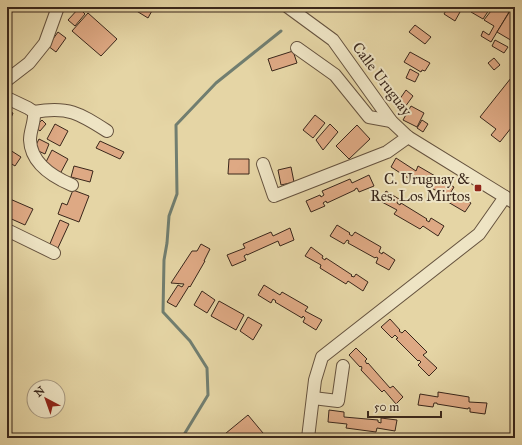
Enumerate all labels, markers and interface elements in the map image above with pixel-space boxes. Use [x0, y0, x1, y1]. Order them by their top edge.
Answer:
street label: Calle Uruguay [348, 39, 416, 120]
place label: C. Uruguay & Res. Los Mirtos [370, 170, 470, 205]
marker: C. Uruguay & Res. Los Mirtos [473, 183, 483, 193]
north arrow [26, 379, 66, 419]
text: N [32, 383, 48, 400]
scale bar [368, 393, 441, 419]
text: 50 m [374, 400, 399, 414]

